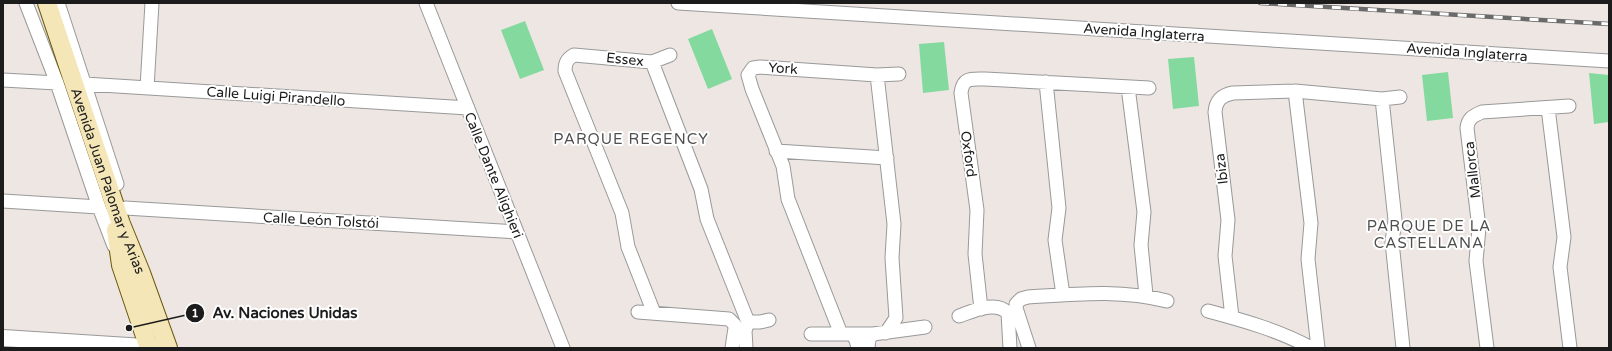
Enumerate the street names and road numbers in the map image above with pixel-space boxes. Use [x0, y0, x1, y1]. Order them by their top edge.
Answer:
street label: Avenida Inglaterra [1083, 20, 1205, 45]
street label: Avenida Inglaterra [1406, 40, 1528, 65]
street label: Essex [605, 49, 645, 70]
street label: York [768, 59, 799, 78]
street label: Calle Luigi Pirandello [206, 83, 346, 110]
street label: Avenida Juan Palomar y Arias [67, 86, 149, 277]
street label: Calle Dante Alighieri [460, 110, 527, 241]
street label: Oxford [957, 130, 980, 178]
street label: Mallorca [1461, 140, 1484, 199]
street label: Ibiza [1211, 153, 1232, 185]
street label: Calle León Tolstói [262, 209, 380, 232]

